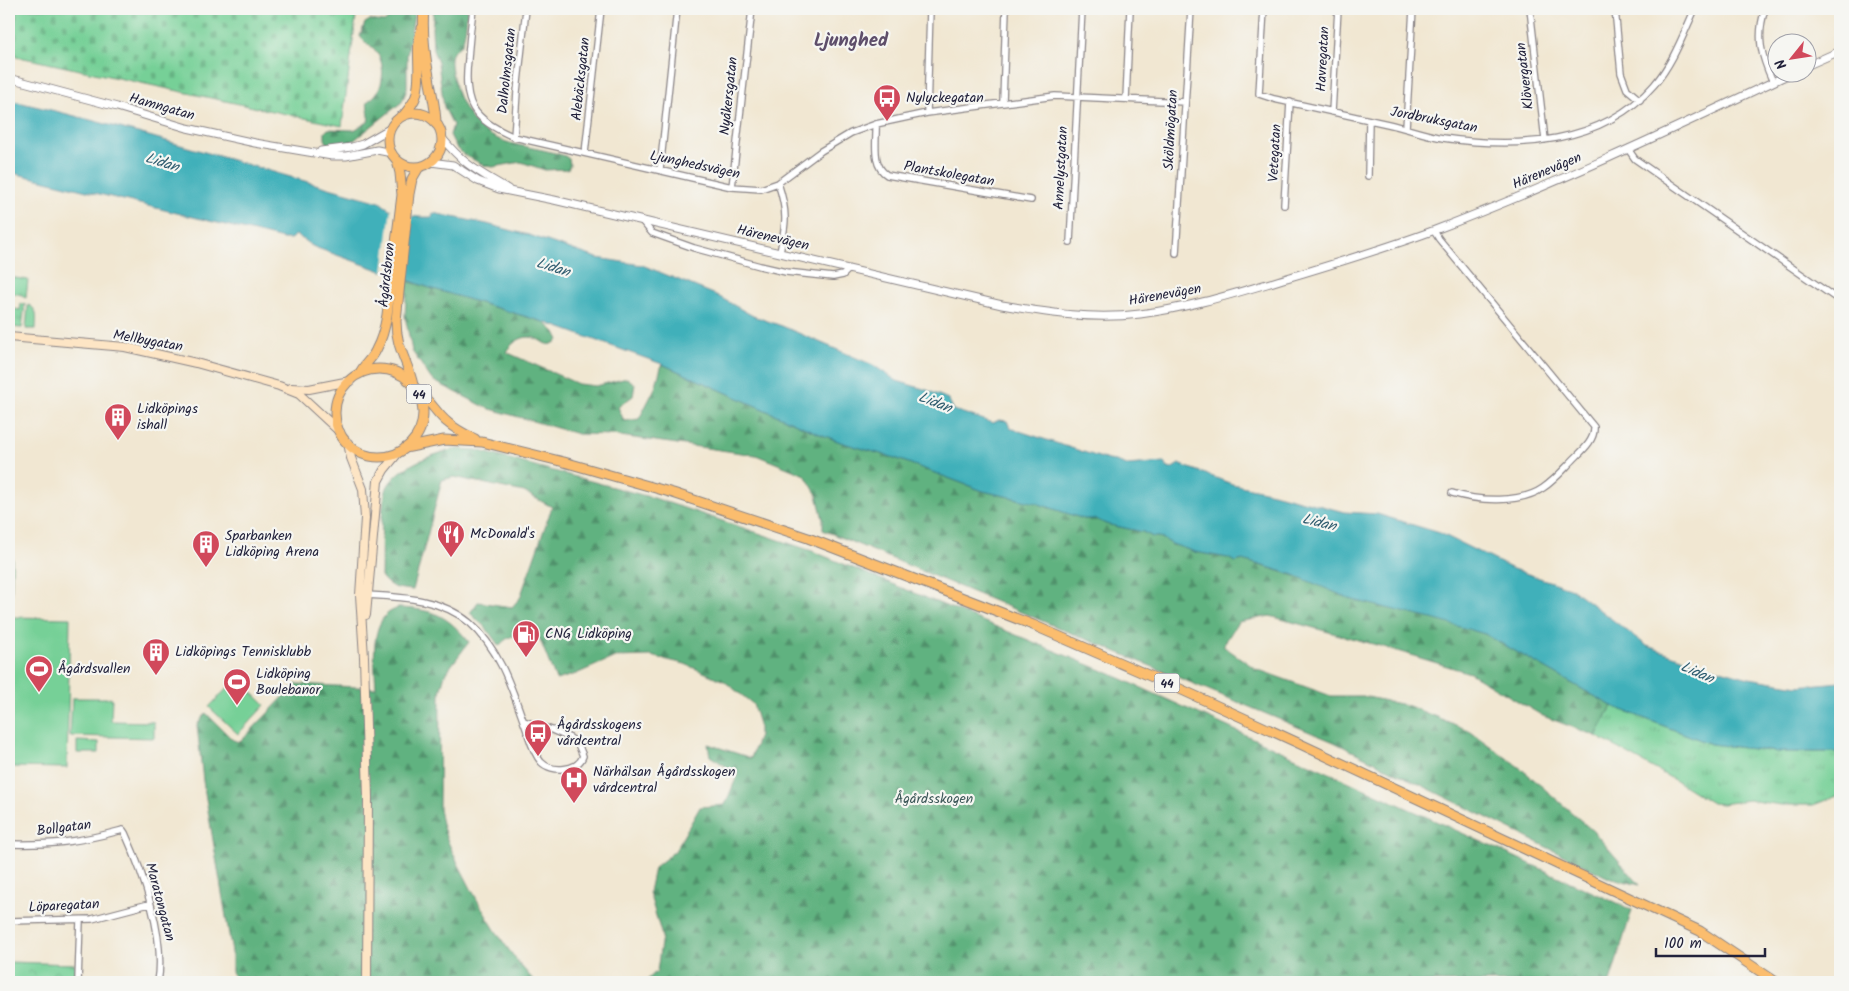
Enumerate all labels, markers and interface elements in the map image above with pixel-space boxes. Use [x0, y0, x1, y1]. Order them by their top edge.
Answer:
district label: Ljunghed [814, 26, 889, 56]
street label: Havregatan [1310, 26, 1336, 92]
street label: Dalholmsgatan [492, 27, 522, 115]
north arrow [1766, 32, 1816, 82]
street label: Alebäcksgatan [566, 36, 596, 122]
street label: Klövergatan [1510, 41, 1540, 111]
text: N [1770, 55, 1793, 73]
street label: Nyåkersgatan [714, 56, 744, 136]
bus stop icon: Nylyckegatan [872, 83, 902, 122]
street label: Hamngatan [127, 87, 197, 127]
place label: Nylyckegatan [906, 87, 984, 109]
street label: Sköldmögatan [1158, 89, 1184, 171]
street label: Jordbruksgatan [1388, 101, 1480, 139]
street label: Vetegatan [1262, 123, 1288, 183]
street label: Annelystgatan [1048, 126, 1074, 210]
street label: Ljunghedsvägen [648, 145, 742, 185]
street label: Härenevägen [1509, 146, 1585, 196]
water label: Lidan [142, 147, 183, 180]
street label: Plantskolegatan [902, 155, 996, 193]
street label: Härenevägen [735, 219, 811, 257]
street label: Ågårdsbron [373, 241, 401, 309]
water label: Lidan [533, 252, 574, 285]
street label: Härenevägen [1127, 278, 1203, 312]
street label: Mellbygatan [111, 324, 185, 358]
road number: 44 [406, 384, 432, 404]
water label: Lidan [915, 386, 956, 421]
place label: Lidköpings ishall [137, 398, 198, 436]
building icon: Lidköpings ishall [103, 402, 133, 441]
water label: Lidan [1299, 507, 1340, 539]
restaurant icon: McDonald's [436, 519, 466, 558]
place label: McDonald's [470, 523, 535, 545]
place label: Sparbanken Lidköping Arena [225, 525, 319, 563]
building icon: Sparbanken Lidköping Arena [191, 529, 221, 568]
fuel station icon: CNG Lidköping [511, 619, 541, 658]
place label: CNG Lidköping [545, 623, 632, 645]
building icon: Lidköpings Tennisklubb [141, 637, 171, 676]
place label: Lidköpings Tennisklubb [175, 641, 312, 663]
sports icon: Ågårdsvallen [24, 654, 54, 693]
water label: Lidan [1676, 655, 1718, 691]
place label: Ågårdsvallen [58, 658, 130, 680]
place label: Lidköping Boulebanor [256, 663, 321, 701]
sports icon: Lidköping Boulebanor [222, 667, 252, 706]
road number: 44 [1154, 674, 1180, 692]
place label: Ågårdsskogens vårdcentral [557, 714, 642, 752]
bus stop icon: Ågårdsskogens vårdcentral [523, 718, 553, 757]
place label: Närhälsan Ågårdsskogen vårdcentral [593, 761, 736, 799]
hospital icon: Närhälsan Ågårdsskogen vårdcentral [559, 765, 589, 804]
park label: Ågårdsskogen [895, 788, 973, 810]
street label: Bollgatan [35, 814, 93, 842]
street label: Maratongatan [139, 860, 181, 944]
street label: Löparegatan [28, 893, 100, 919]
scale bar [1656, 926, 1765, 958]
text: 100 m [1664, 932, 1702, 956]

